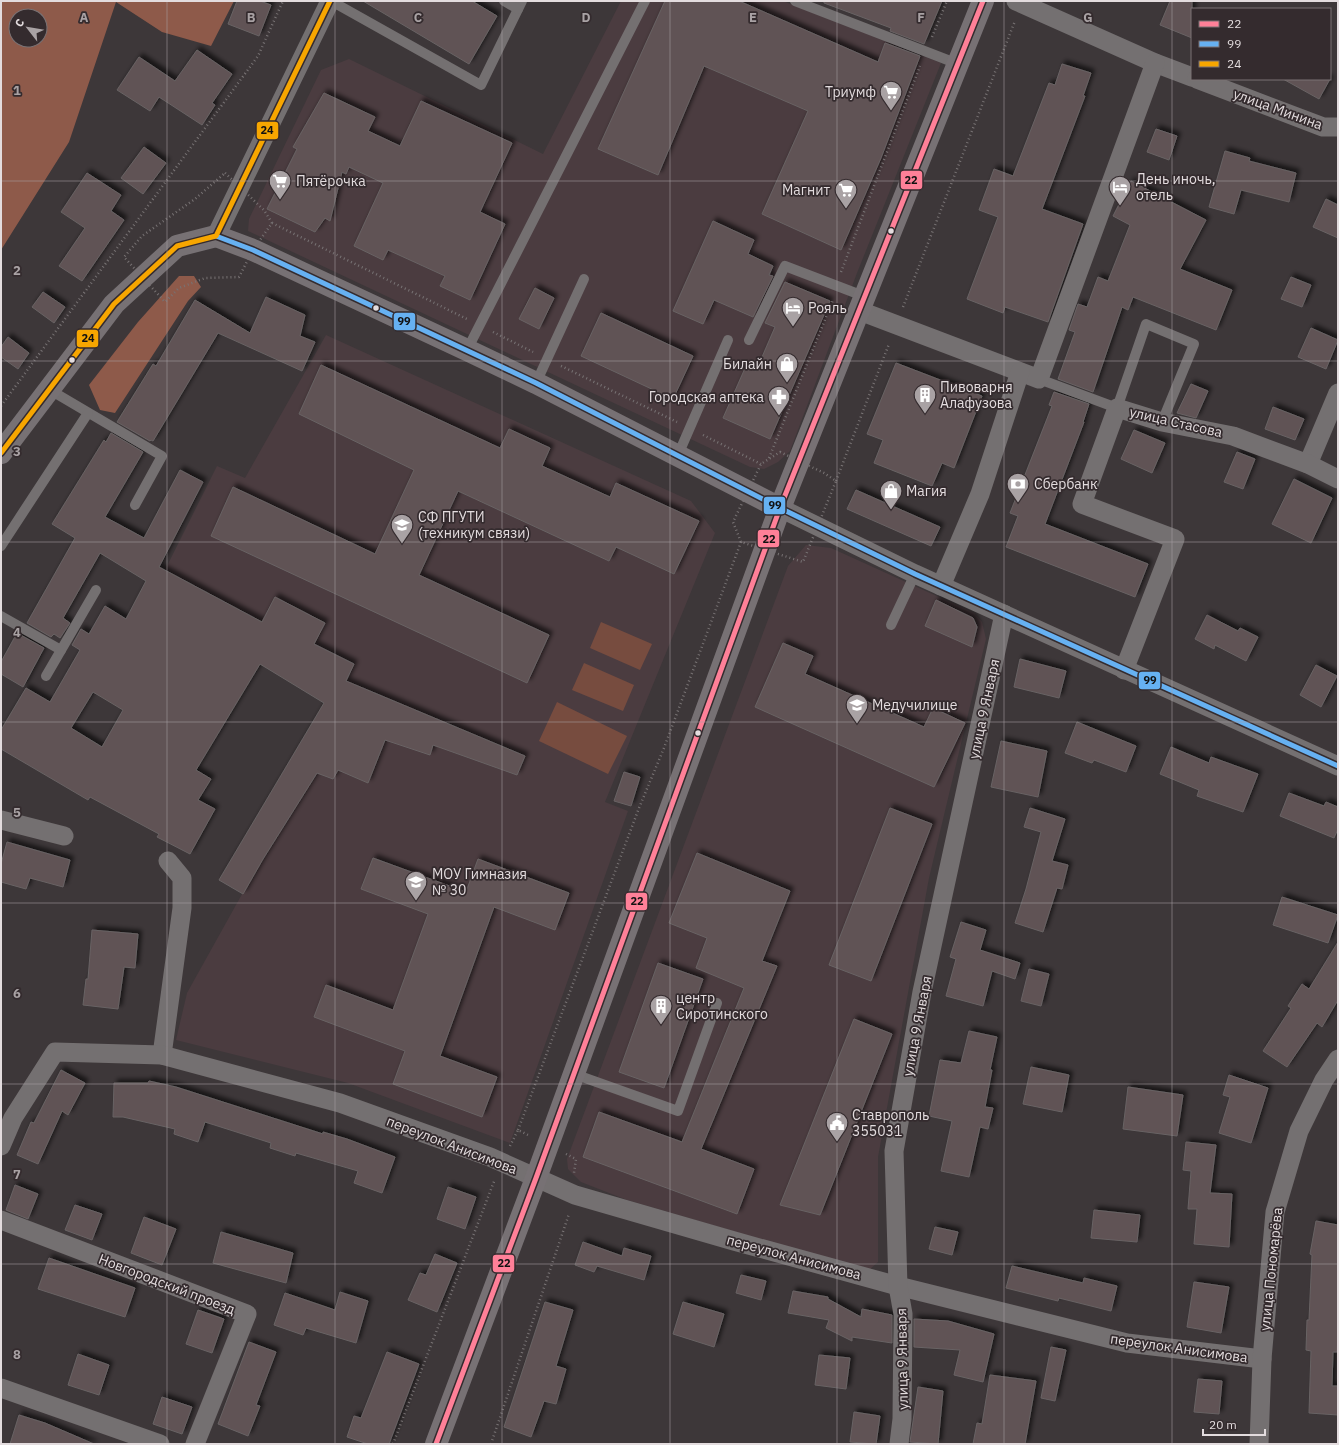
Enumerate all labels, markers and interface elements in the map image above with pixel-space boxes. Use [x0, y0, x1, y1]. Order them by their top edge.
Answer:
north arrow [8, 8, 48, 48]
legend [1191, 8, 1331, 80]
text: A [80, 9, 89, 26]
text: B [247, 9, 256, 26]
text: C [414, 9, 423, 26]
text: D [581, 9, 591, 26]
text: E [749, 9, 757, 26]
text: F [917, 9, 925, 26]
text: G [1083, 9, 1093, 26]
text: С [12, 16, 27, 30]
text: 22 [1227, 16, 1241, 31]
text: 99 [1227, 36, 1241, 51]
text: 24 [1227, 56, 1241, 71]
supermarket icon: Триумф [878, 79, 904, 112]
text: 1 [13, 82, 21, 99]
place label: Триумф [825, 83, 876, 101]
street label: улица Минина [1231, 84, 1326, 134]
line badge: 24 [256, 121, 279, 140]
text: 24 [260, 123, 274, 137]
supermarket icon: Пятёрочка [267, 168, 293, 201]
line badge: 22 [900, 170, 923, 190]
place label: День иночь, отель [1136, 170, 1216, 204]
place label: Пятёрочка [296, 172, 366, 190]
text: 22 [904, 173, 918, 187]
hotel icon: День иночь, отель [1107, 174, 1133, 207]
supermarket icon: Магнит [833, 177, 859, 210]
place label: Магнит [782, 181, 830, 199]
unlabelled marker [886, 226, 896, 236]
text: 2 [13, 262, 21, 279]
hotel icon: Рояль [780, 295, 806, 328]
place label: Рояль [808, 299, 847, 317]
unlabelled marker [371, 303, 381, 313]
line badge: 99 [393, 312, 416, 331]
text: 99 [397, 314, 411, 328]
line badge: 24 [76, 329, 99, 348]
text: 24 [81, 331, 95, 345]
shop icon: Билайн [774, 351, 800, 384]
unlabelled marker [67, 355, 77, 365]
place label: Билайн [723, 355, 772, 373]
place label: Пивоварня Алафузова [940, 378, 1013, 412]
building icon: Пивоварня Алафузова [912, 382, 938, 415]
pharmacy icon: Городская аптека [766, 384, 792, 417]
place label: Городская аптека [649, 388, 765, 406]
street label: улица Стасова [1128, 403, 1225, 442]
text: 3 [13, 443, 21, 460]
bank icon: Сбербанк [1005, 471, 1031, 504]
place label: Сбербанк [1034, 475, 1098, 493]
shop icon: Магия [878, 478, 904, 511]
place label: Магия [906, 482, 947, 500]
line badge: 99 [763, 496, 786, 515]
text: 99 [768, 498, 782, 512]
place label: СФ ПГУТИ (техникум связи) [418, 508, 530, 542]
school or university icon: СФ ПГУТИ (техникум связи) [389, 512, 415, 545]
line badge: 22 [757, 529, 780, 548]
text: 22 [762, 532, 776, 546]
text: 4 [13, 624, 21, 641]
street label: улица 9 Января [965, 657, 1003, 761]
line badge: 99 [1138, 671, 1161, 690]
text: 99 [1143, 673, 1157, 687]
school or university icon: Медучилище [844, 692, 870, 725]
place label: Медучилище [872, 696, 958, 714]
unlabelled marker [693, 728, 703, 738]
text: 5 [13, 804, 21, 821]
place label: МОУ Гимназия № 30 [432, 865, 527, 899]
school or university icon: МОУ Гимназия № 30 [403, 869, 429, 902]
line badge: 22 [625, 892, 648, 911]
text: 22 [630, 894, 644, 908]
street label: улица 9 Января [898, 974, 936, 1078]
text: 6 [13, 985, 21, 1002]
place label: центр Сиротинского [676, 989, 768, 1023]
building icon: центр Сиротинского [648, 993, 674, 1026]
place label: Ставрополь 355031 [852, 1106, 929, 1140]
public building icon: Ставрополь 355031 [824, 1110, 850, 1143]
street label: переулок Анисимова [384, 1112, 520, 1178]
text: 7 [13, 1166, 21, 1183]
street label: улица Пономарёва [1256, 1206, 1286, 1332]
street label: переулок Анисимова [725, 1230, 864, 1284]
street label: Новгородский проезд [96, 1250, 238, 1318]
line badge: 22 [492, 1254, 515, 1273]
text: 22 [497, 1256, 511, 1270]
street label: улица 9 Января [892, 1308, 912, 1410]
street label: переулок Анисимова [1109, 1329, 1249, 1367]
text: 8 [13, 1346, 21, 1363]
scale bar [1203, 1411, 1265, 1437]
text: 20 m [1209, 1417, 1237, 1432]

